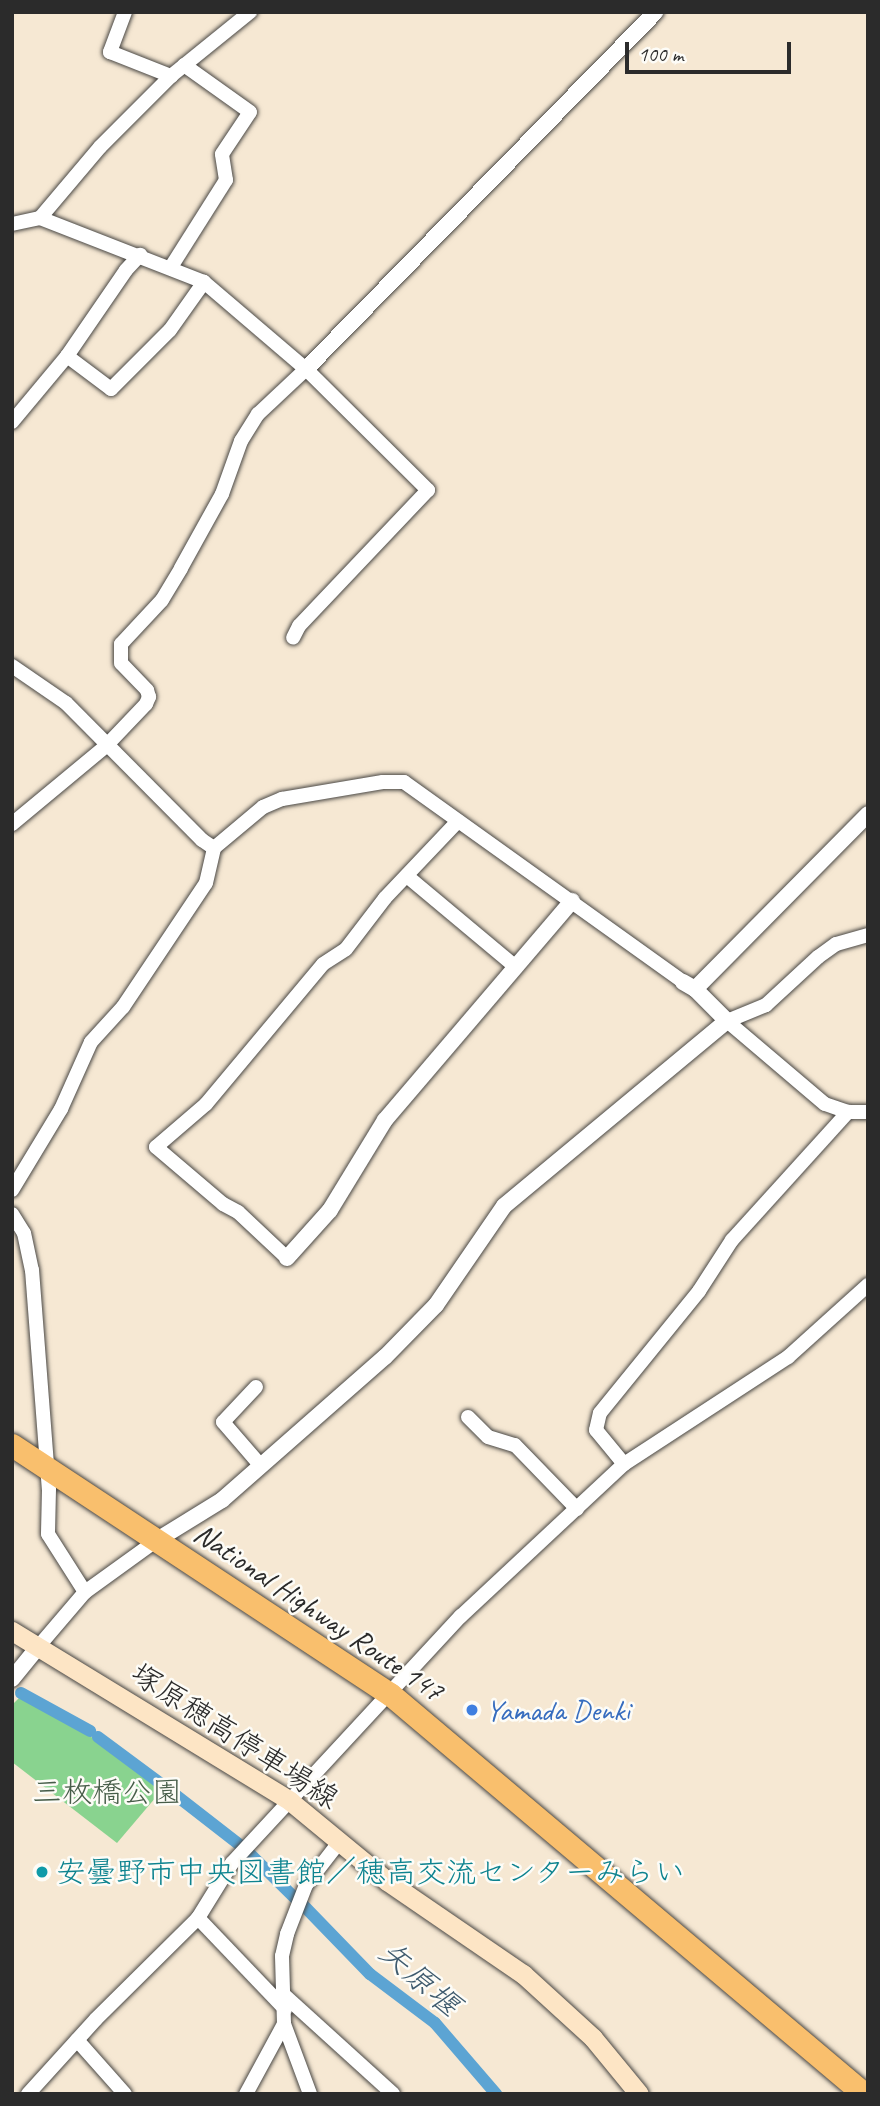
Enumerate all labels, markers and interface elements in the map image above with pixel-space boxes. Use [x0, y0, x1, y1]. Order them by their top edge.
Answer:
scale bar [628, 28, 794, 72]
text: 100 m [638, 41, 683, 67]
street label: National Highway Route 147 [187, 1515, 451, 1709]
street label: 塚原穂高停車場線 [125, 1656, 345, 1816]
place label: Yamada Denki [486, 1692, 630, 1728]
marker: Yamada Denki [464, 1702, 480, 1718]
park label: 三枚橋公園 [32, 1774, 182, 1810]
place label: 安曇野市中央図書館／穂高交流センターみらい [56, 1854, 686, 1890]
marker: 安曇野市中央図書館／穂高交流センターみらい [34, 1864, 50, 1880]
water label: 矢原堰 [370, 1933, 468, 2025]

